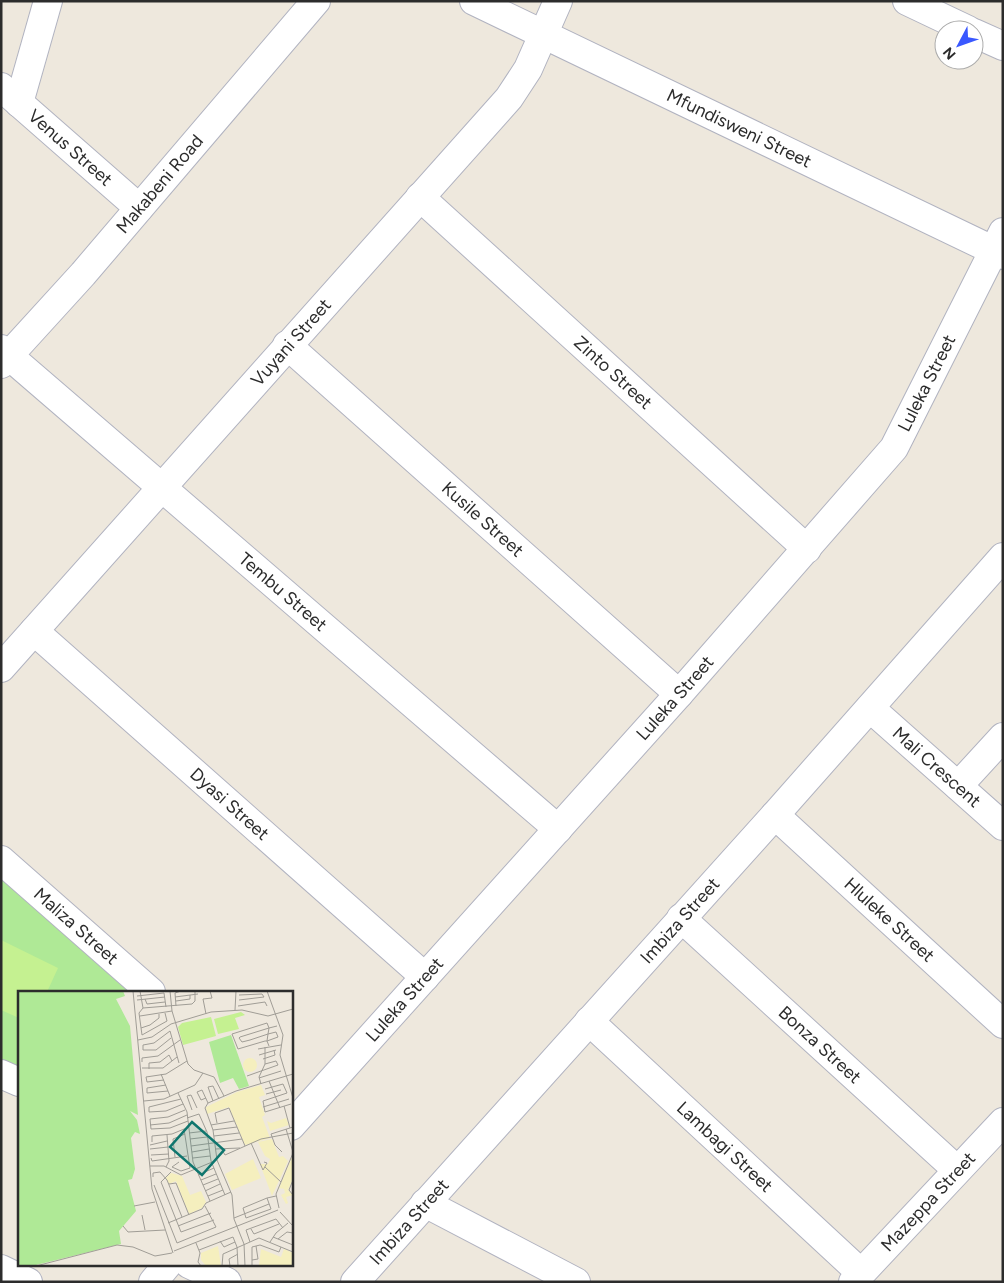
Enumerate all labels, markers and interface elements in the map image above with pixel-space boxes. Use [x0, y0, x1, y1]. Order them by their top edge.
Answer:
north arrow [934, 20, 984, 70]
text: N [940, 44, 960, 63]
street label: Mfundisweni Street [663, 84, 815, 172]
street label: Venus Street [23, 105, 117, 191]
street label: Makabeni Road [112, 130, 208, 238]
street label: Vuyani Street [246, 294, 336, 391]
street label: Luleka Street [893, 331, 960, 435]
street label: Zinto Street [569, 332, 657, 414]
street label: Kusile Street [437, 477, 528, 562]
street label: Tembu Street [234, 548, 332, 636]
street label: Luleka Street [632, 651, 719, 745]
street label: Mali Crescent [888, 722, 985, 812]
street label: Dyasi Street [185, 763, 274, 845]
street label: Imbiza Street [636, 873, 724, 968]
street label: Hluleke Street [840, 873, 939, 967]
street label: Maliza Street [29, 883, 123, 969]
street label: Luleka Street [361, 953, 448, 1046]
inset map [18, 991, 292, 1266]
street label: Bonza Street [774, 1001, 866, 1088]
street label: Lambagi Street [672, 1097, 778, 1197]
street label: Mazeppa Street [876, 1147, 980, 1256]
street label: Imbiza Street [365, 1174, 454, 1269]

